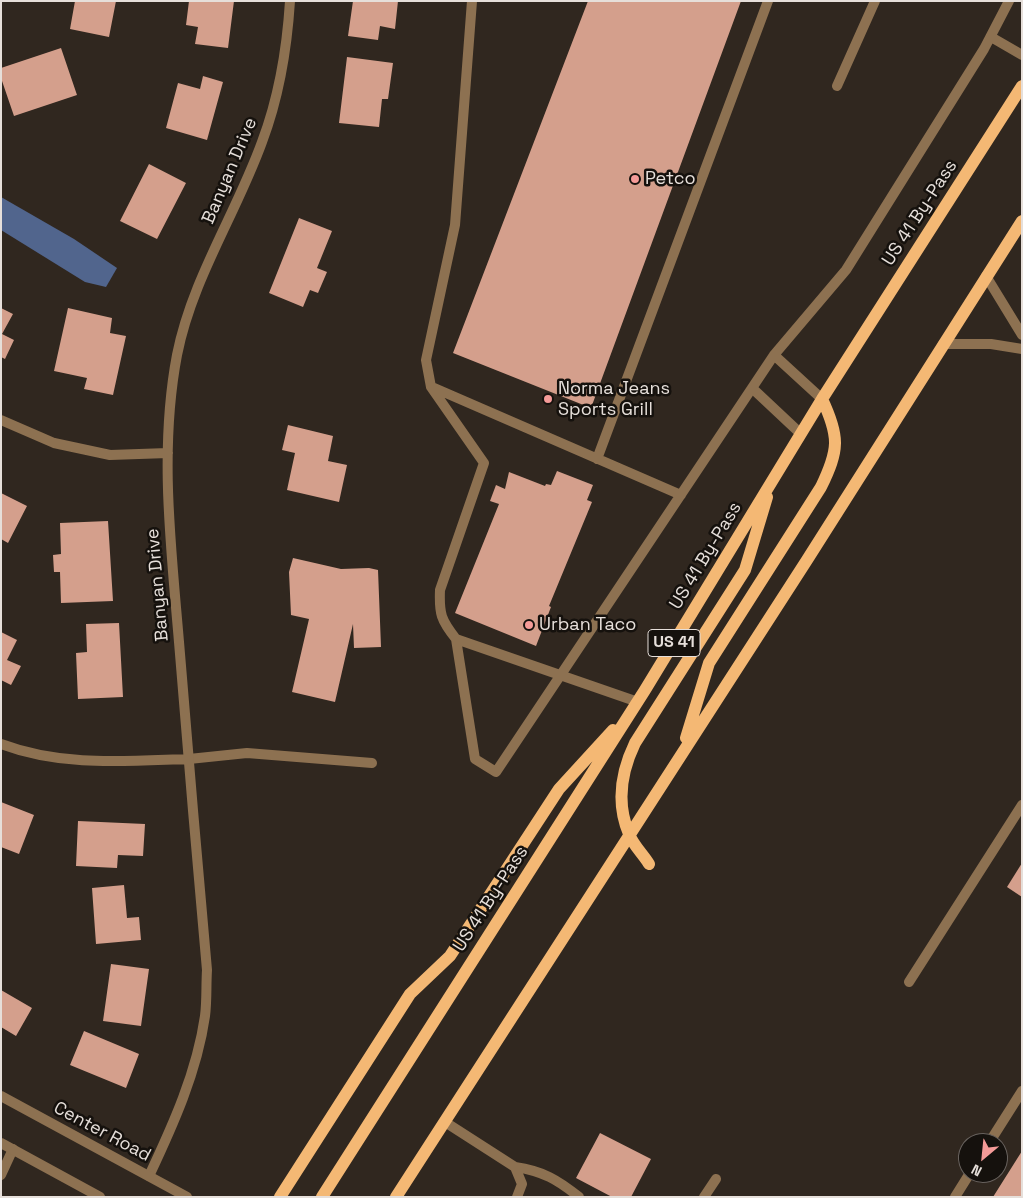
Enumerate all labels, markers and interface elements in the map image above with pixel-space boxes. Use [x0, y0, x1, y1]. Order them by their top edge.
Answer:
street label: Banyan Drive [198, 115, 262, 227]
street label: US 41 By-Pass [878, 156, 962, 270]
place label: Petco [645, 168, 696, 190]
marker: Petco [629, 173, 641, 185]
place label: Norma Jeans Sports Grill [558, 378, 670, 420]
marker: Norma Jeans Sports Grill [542, 393, 554, 405]
street label: US 41 By-Pass [665, 498, 747, 614]
street label: Banyan Drive [142, 528, 174, 642]
place label: Urban Taco [539, 614, 636, 636]
marker: Urban Taco [523, 619, 535, 631]
road number: US 41 [648, 630, 700, 656]
street label: US 41 By-Pass [449, 842, 533, 956]
street label: Center Road [50, 1097, 154, 1167]
north arrow [958, 1133, 1008, 1183]
text: N [968, 1160, 985, 1181]

